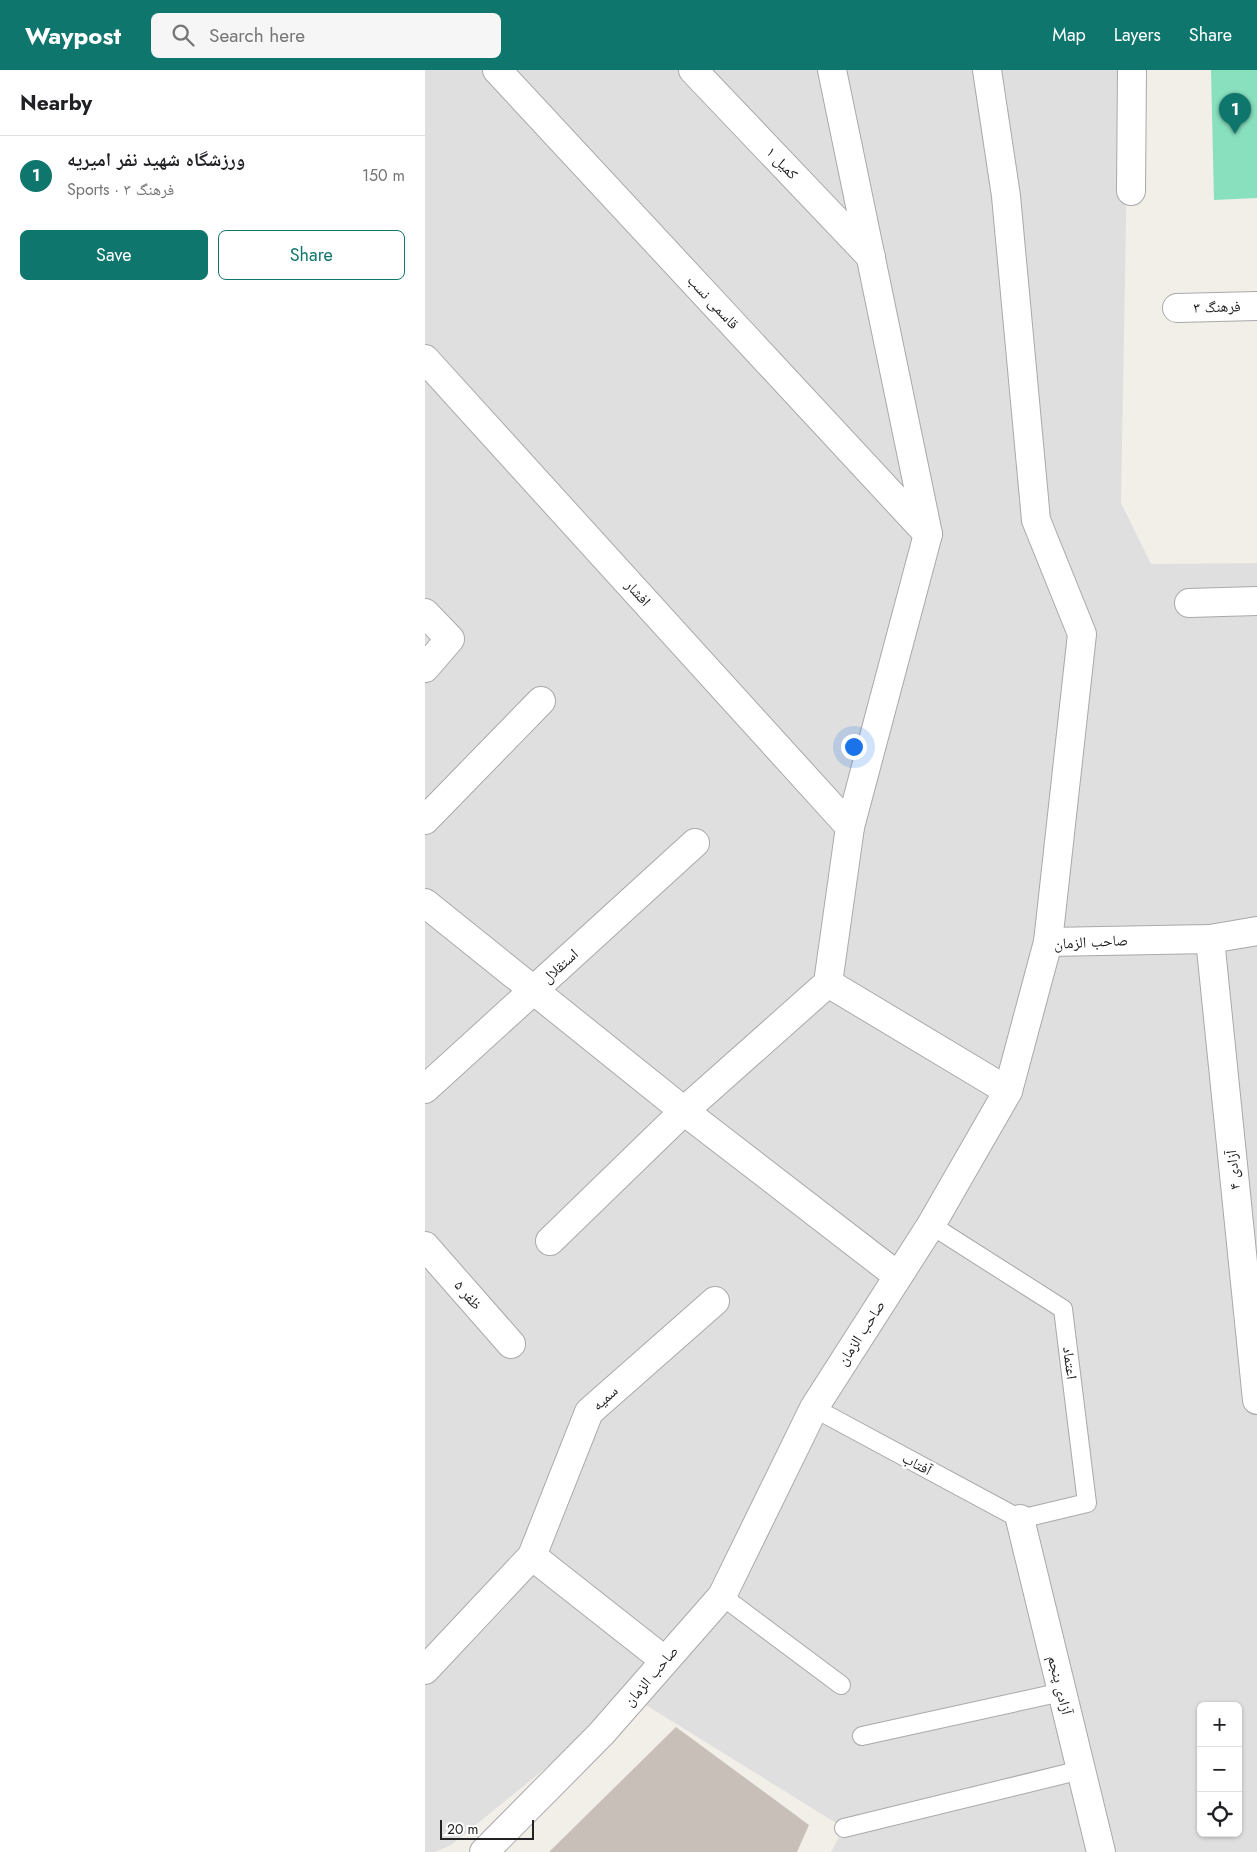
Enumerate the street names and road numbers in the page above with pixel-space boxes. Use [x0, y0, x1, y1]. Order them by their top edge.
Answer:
street label: کمیل ۱ [761, 142, 803, 184]
street label: قاسمی نسب [682, 270, 744, 334]
street label: فرهنگ ۳ [1193, 295, 1241, 319]
street label: افشار [619, 574, 656, 611]
street label: صاحب الزمان [1053, 929, 1129, 955]
street label: استقلال [537, 944, 583, 988]
street label: آزادی ۴ [1220, 1148, 1246, 1191]
street label: ظفر ۵ [449, 1275, 487, 1315]
street label: صاحب الزمان [832, 1296, 890, 1370]
street label: اعتماد [1057, 1345, 1083, 1381]
street label: سمیه [587, 1380, 623, 1416]
street label: آفتاب [898, 1447, 937, 1481]
street label: صاحب الزمان [618, 1641, 684, 1711]
street label: آزادی پنجم [1042, 1653, 1078, 1718]

